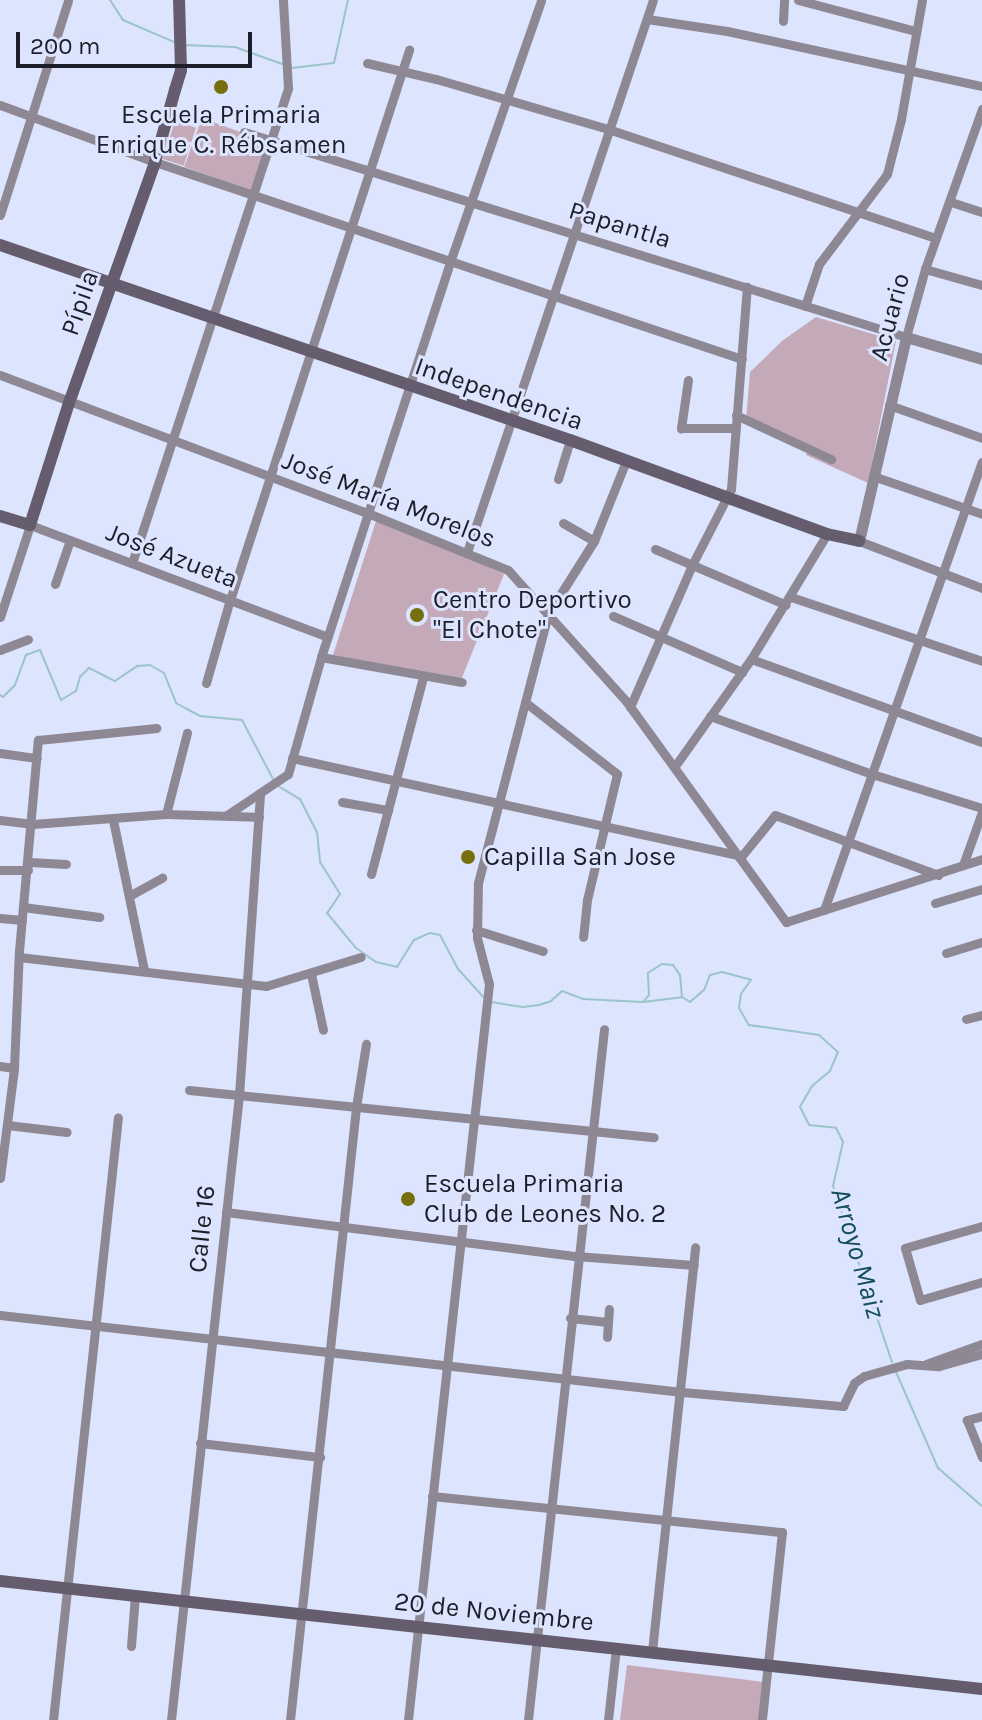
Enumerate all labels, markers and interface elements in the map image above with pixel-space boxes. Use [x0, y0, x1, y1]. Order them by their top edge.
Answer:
scale bar [20, 16, 256, 66]
text: 200 m [30, 32, 101, 60]
marker: Escuela Primaria Enrique C. Rébsamen [212, 78, 230, 96]
place label: Escuela Primaria Enrique C. Rébsamen [96, 99, 346, 160]
street label: Papantla [565, 195, 675, 255]
street label: Pípila [54, 266, 106, 340]
street label: Acuario [863, 270, 917, 364]
street label: Independencia [411, 351, 587, 437]
street label: José María Morelos [278, 445, 500, 555]
street label: José Azueta [102, 517, 242, 595]
place label: Centro Deportivo "El Chote" [433, 584, 632, 646]
marker: Centro Deportivo "El Chote" [408, 606, 426, 624]
place label: Capilla San Jose [484, 841, 676, 873]
marker: Capilla San Jose [459, 848, 477, 866]
place label: Escuela Primaria Club de Leones No. 2 [424, 1168, 666, 1230]
street label: Calle 16 [182, 1184, 222, 1274]
water label: Arroyo Maiz [823, 1184, 893, 1322]
marker: Escuela Primaria Club de Leones No. 2 [399, 1190, 417, 1208]
street label: 20 de Noviembre [393, 1586, 595, 1638]

